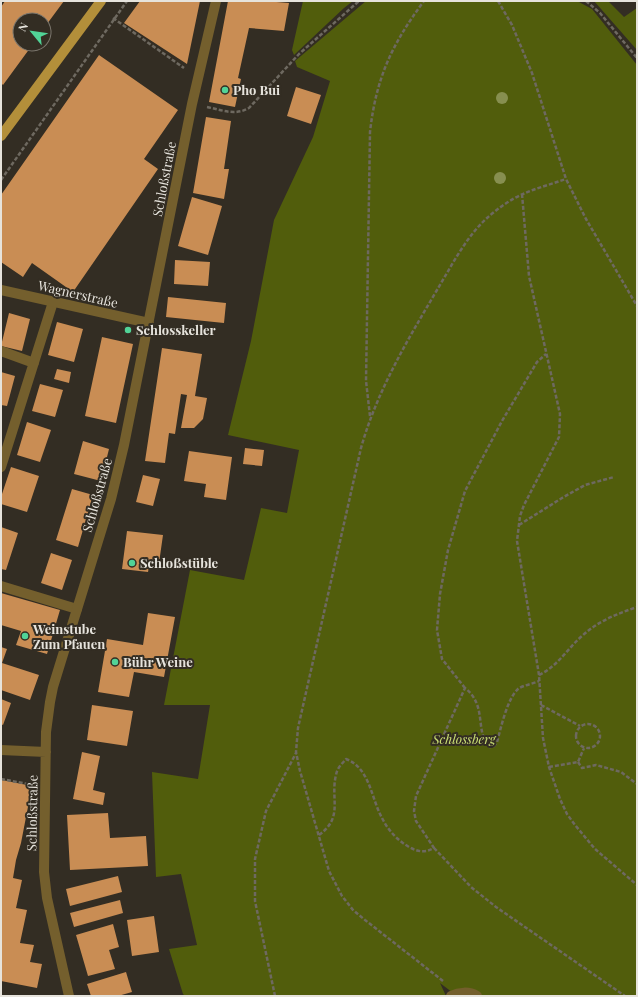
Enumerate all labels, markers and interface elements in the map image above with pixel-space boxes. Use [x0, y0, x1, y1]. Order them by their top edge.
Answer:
north arrow [12, 12, 52, 52]
text: N [14, 20, 31, 34]
place label: Pho Bui [233, 81, 280, 98]
marker: Pho Bui [220, 85, 230, 95]
street label: Schloßstraße [148, 140, 179, 218]
street label: Wagnerstraße [36, 276, 120, 311]
place label: Schlosskeller [136, 321, 216, 338]
marker: Schlosskeller [123, 325, 133, 335]
street label: Schloßstraße [78, 456, 115, 534]
place label: Schloßstüble [140, 554, 219, 571]
marker: Schloßstüble [127, 558, 137, 568]
place label: Weinstube Zum Pfauen [32, 620, 105, 652]
marker: Weinstube Zum Pfauen [20, 631, 30, 641]
place label: Bühr Weine [123, 653, 193, 670]
marker: Bühr Weine [110, 657, 120, 667]
park label: Schlossberg [431, 730, 497, 747]
street label: Schloßstraße [22, 774, 41, 851]

